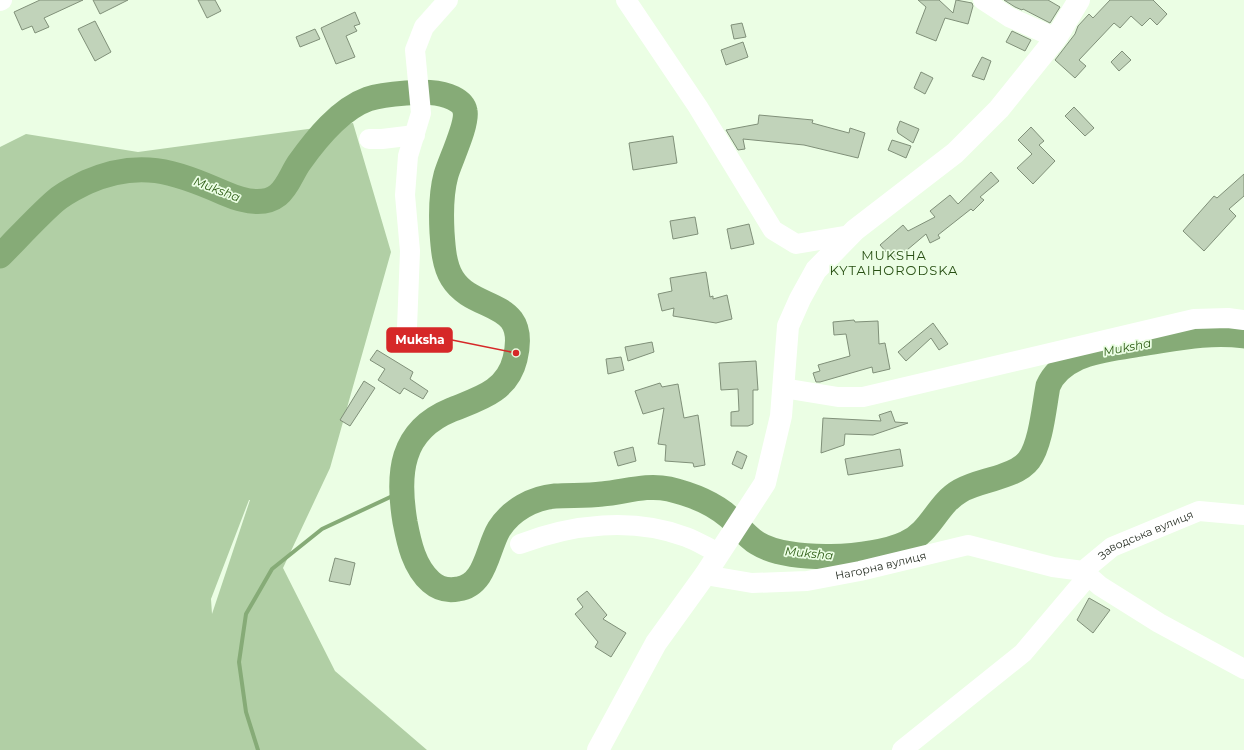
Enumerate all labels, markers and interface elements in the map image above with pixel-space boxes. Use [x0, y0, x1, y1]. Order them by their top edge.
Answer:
water label: Muksha [192, 173, 242, 205]
district label: MUKSHA KYTAIHORODSKA [830, 247, 958, 278]
callout: Muksha [387, 328, 452, 352]
text: Muksha [395, 332, 445, 347]
water label: Muksha [1102, 335, 1152, 359]
street label: Заводська вулиця [1095, 507, 1195, 563]
water label: Muksha [784, 543, 834, 563]
street label: Нагорна вулиця [834, 548, 928, 583]

